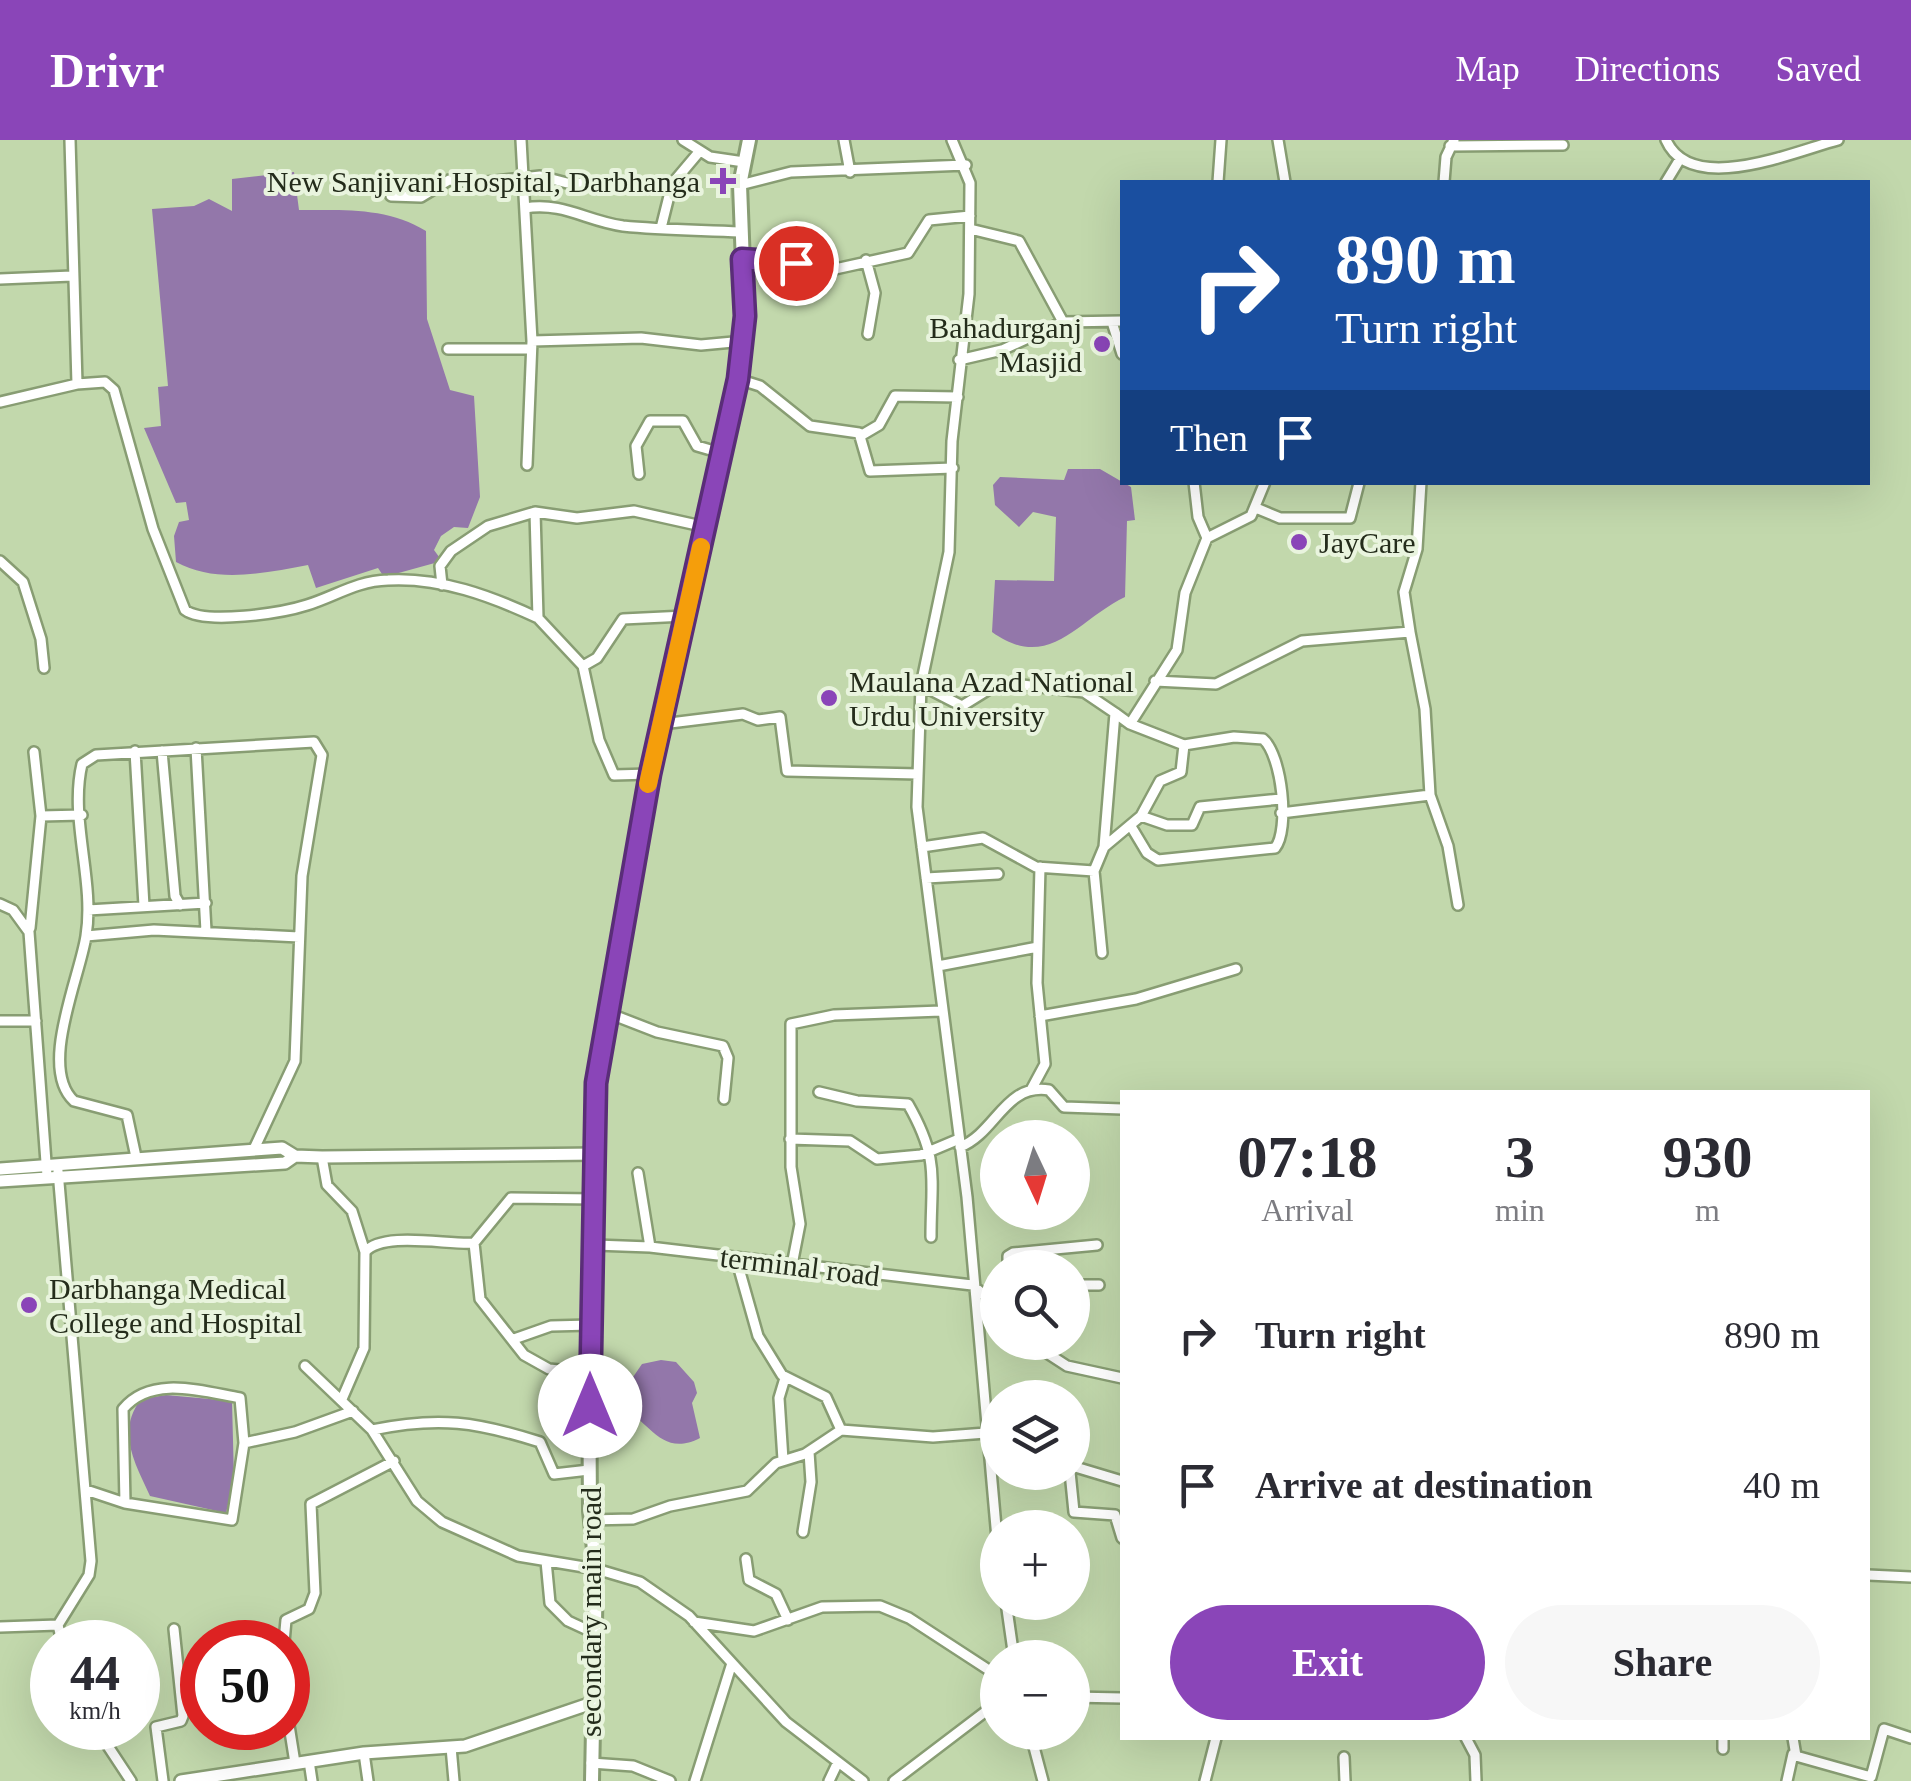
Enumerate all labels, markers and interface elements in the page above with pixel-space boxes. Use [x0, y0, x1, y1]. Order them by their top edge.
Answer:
text: Drivr [50, 44, 165, 97]
text: Map [1456, 50, 1520, 89]
text: Directions [1575, 50, 1720, 89]
text: Saved [1775, 50, 1861, 89]
place label: New Sanjivani Hospital, Darbhanga [267, 165, 700, 198]
marker: New Sanjivani Hospital, Darbhanga [710, 168, 736, 194]
icon: right [1170, 220, 1300, 350]
pin [754, 221, 839, 306]
text: 890 m [1335, 221, 1516, 298]
icon: arrive [769, 236, 824, 291]
text: Turn right [1335, 303, 1517, 353]
place label: Bahadurganj Masjid [929, 311, 1082, 378]
marker: Bahadurganj Masjid [1091, 333, 1113, 355]
icon: arrive [1268, 410, 1323, 465]
text: Then [1170, 417, 1248, 459]
place label: JayCare [1319, 526, 1416, 559]
marker: JayCare [1288, 531, 1310, 553]
place label: Maulana Azad National Urdu University [849, 665, 1134, 732]
marker: Maulana Azad National Urdu University [818, 687, 840, 709]
north arrow [980, 1120, 1090, 1230]
map controls [980, 1120, 1090, 1750]
text: 07:18 [1238, 1124, 1378, 1190]
text: 3 [1505, 1124, 1535, 1190]
text: 930 [1662, 1124, 1752, 1190]
text: Arrival [1261, 1192, 1354, 1228]
text: min [1495, 1192, 1545, 1228]
text: m [1695, 1192, 1720, 1228]
street label: terminal road [718, 1240, 882, 1292]
button: search [980, 1250, 1090, 1360]
place label: Darbhanga Medical College and Hospital [49, 1272, 302, 1339]
marker: Darbhanga Medical College and Hospital [18, 1294, 40, 1316]
icon: right [1170, 1308, 1225, 1363]
text: Turn right [1255, 1314, 1426, 1356]
text: 890 m [1724, 1314, 1820, 1356]
position arrow [538, 1354, 642, 1458]
button: layers [980, 1380, 1090, 1490]
icon: arrive [1170, 1458, 1225, 1513]
text: Arrive at destination [1255, 1464, 1593, 1506]
text: 40 m [1743, 1464, 1820, 1506]
street label: secondary main road [574, 1487, 607, 1737]
button: + [980, 1510, 1090, 1620]
button: Exit [1170, 1605, 1485, 1720]
button: Share [1505, 1605, 1820, 1720]
speed limit sign: 50 [180, 1620, 310, 1750]
button: − [980, 1640, 1090, 1750]
text: 44 [70, 1645, 120, 1701]
text: km/h [69, 1697, 121, 1724]

